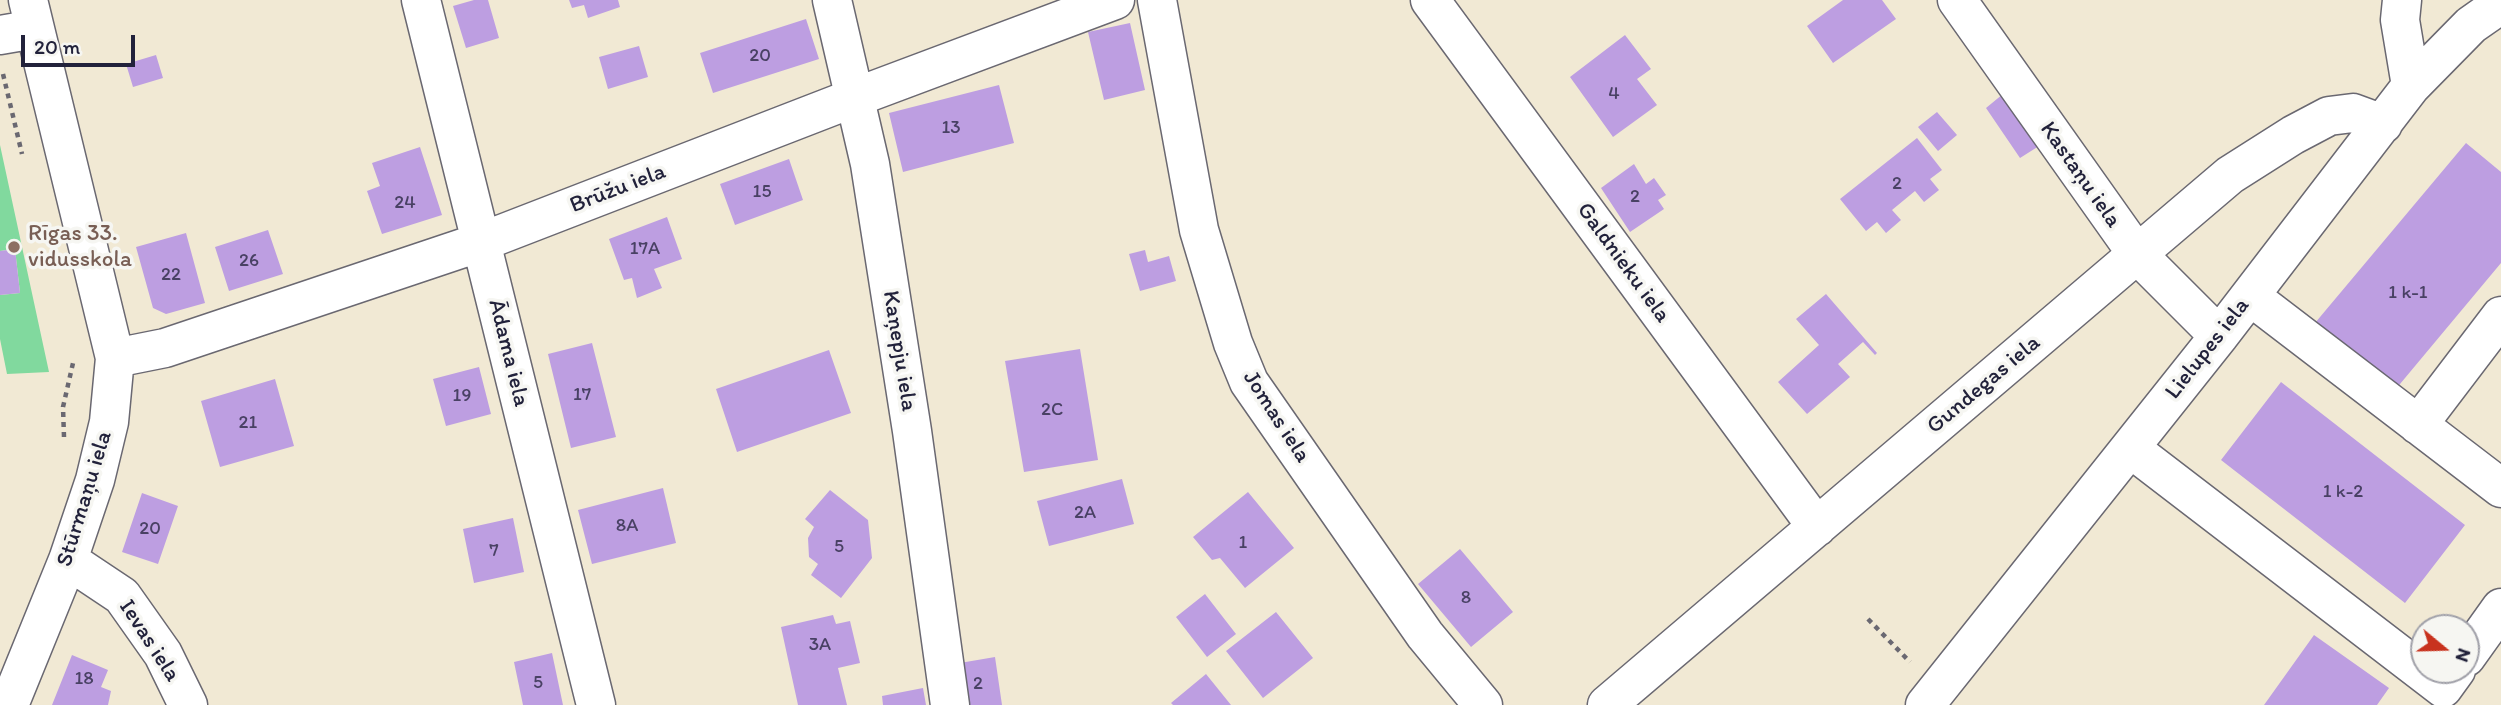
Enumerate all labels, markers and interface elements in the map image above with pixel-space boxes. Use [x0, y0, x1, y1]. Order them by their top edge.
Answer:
scale bar [24, 21, 138, 65]
text: 20 m [34, 34, 80, 59]
house number: 20 [749, 45, 771, 67]
house number: 4 [1608, 83, 1620, 105]
house number: 13 [941, 117, 961, 139]
street label: Kastaņu iela [2033, 117, 2127, 233]
street label: Brūžu iela [566, 158, 670, 220]
house number: 2 [1892, 173, 1902, 195]
house number: 15 [753, 181, 771, 203]
house number: 2 [1630, 186, 1640, 208]
house number: 24 [394, 192, 416, 214]
street label: Galdnieku iela [1570, 198, 1676, 328]
place label: Rīgas 33. vidusskola [28, 220, 132, 274]
house number: 17A [630, 238, 660, 260]
marker: Rīgas 33. vidusskola [6, 239, 22, 255]
house number: 26 [239, 250, 259, 272]
house number: 22 [161, 264, 181, 286]
house number: 1 k-1 [2388, 282, 2428, 304]
street label: Kaņepju iela [876, 289, 922, 413]
street label: Lielupes iela [2160, 293, 2256, 405]
street label: Ādama iela [481, 296, 535, 410]
street label: Gundegas iela [1922, 330, 2046, 440]
street label: Jomas iela [1236, 366, 1316, 468]
house number: 17 [573, 384, 591, 406]
house number: 19 [453, 385, 471, 407]
house number: 2C [1041, 399, 1063, 421]
house number: 21 [239, 412, 257, 434]
street label: Stūrmaņu iela [51, 428, 119, 570]
house number: 1 k-2 [2323, 481, 2363, 503]
house number: 2A [1074, 502, 1096, 524]
house number: 8A [616, 515, 638, 537]
house number: 20 [139, 518, 161, 540]
house number: 1 [1239, 532, 1247, 554]
house number: 5 [834, 536, 844, 558]
house number: 7 [489, 540, 499, 562]
house number: 8 [1461, 587, 1471, 609]
street label: Ievas iela [112, 595, 186, 687]
north arrow [2410, 614, 2480, 684]
house number: 3A [809, 634, 831, 656]
text: N [2450, 646, 2476, 665]
house number: 18 [74, 668, 94, 690]
house number: 5 [533, 672, 543, 694]
house number: 2 [973, 673, 983, 695]

